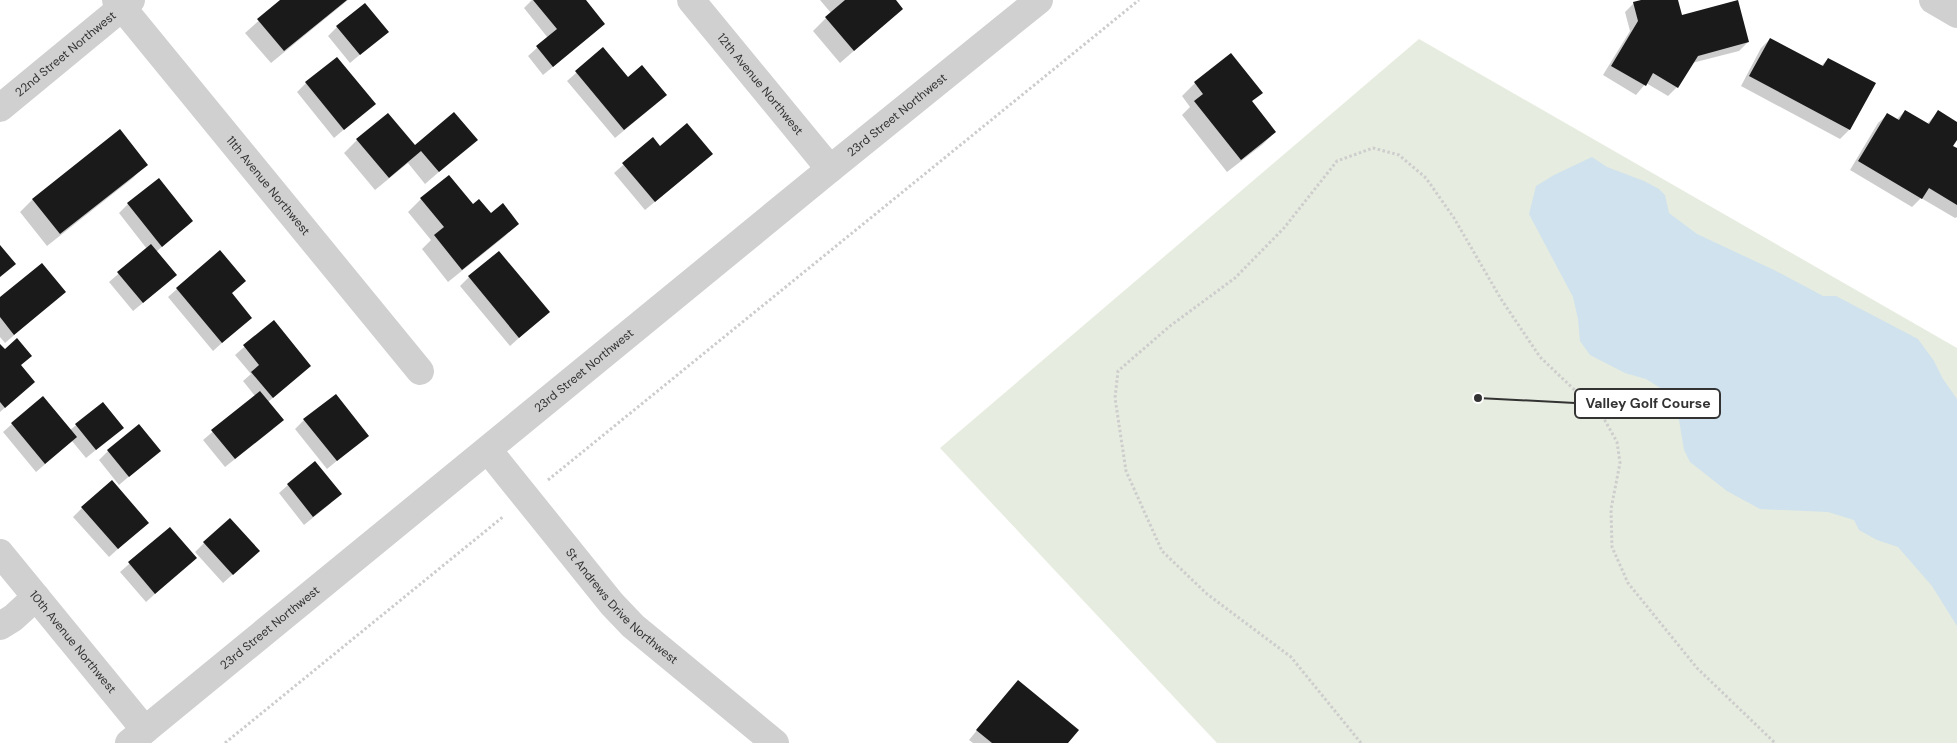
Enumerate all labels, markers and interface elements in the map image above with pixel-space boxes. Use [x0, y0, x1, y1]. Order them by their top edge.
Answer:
street label: 22nd Street Northwest [12, 7, 120, 100]
street label: 12th Avenue Northwest [714, 30, 807, 139]
street label: 23rd Street Northwest [844, 70, 950, 160]
street label: 11th Avenue Northwest [223, 133, 314, 239]
street label: 23rd Street Northwest [531, 325, 637, 416]
callout: Valley Golf Course [1575, 389, 1720, 418]
text: Valley Golf Course [1585, 394, 1711, 412]
street label: St Andrews Drive Northwest [562, 545, 681, 668]
street label: 23rd Street Northwest [217, 582, 323, 673]
street label: 10th Avenue Northwest [26, 587, 120, 697]

